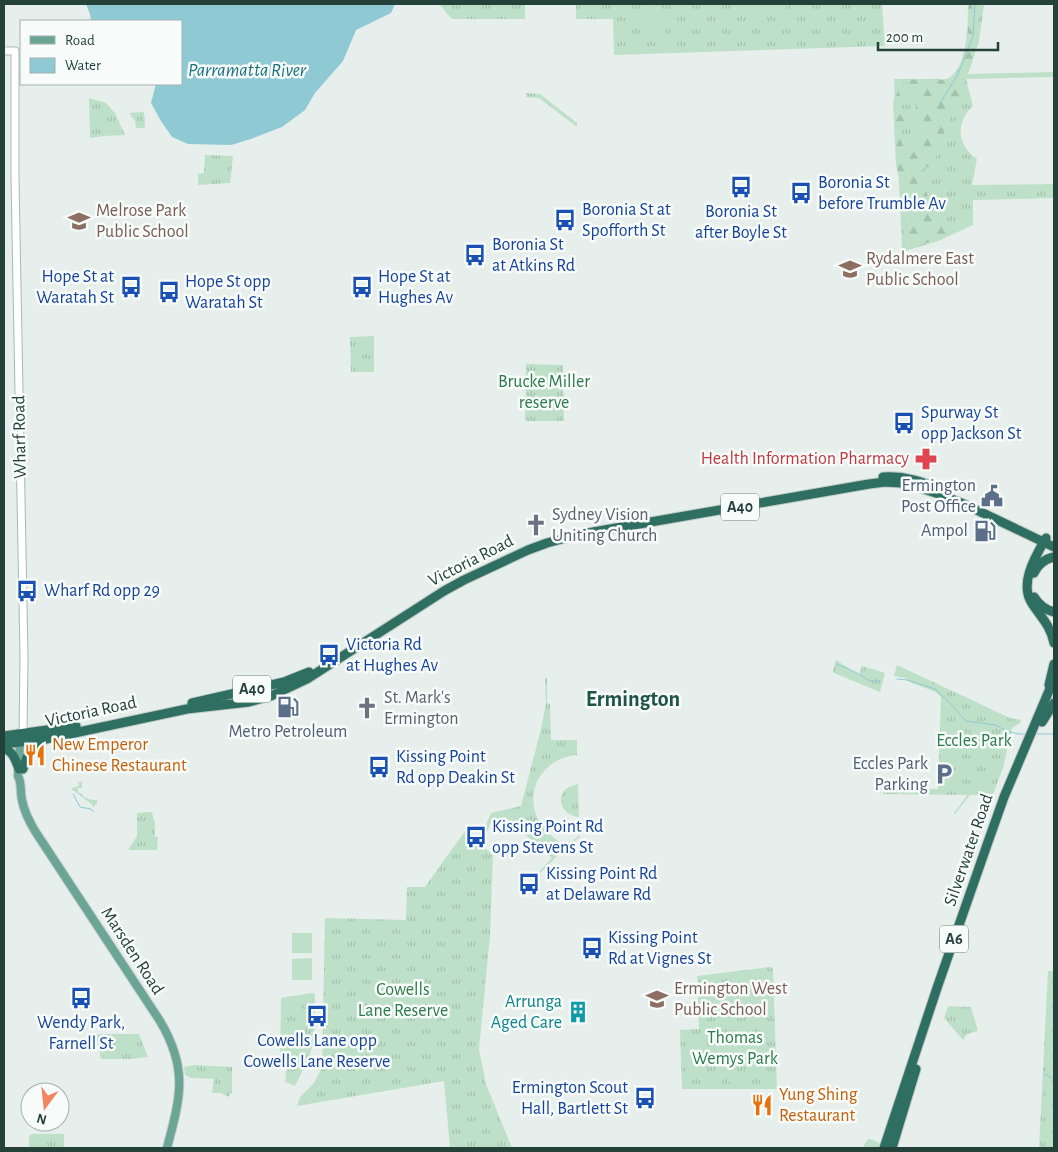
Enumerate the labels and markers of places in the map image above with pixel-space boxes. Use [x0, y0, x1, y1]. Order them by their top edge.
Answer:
bus stop icon: Boronia St after Boyle St [728, 174, 754, 200]
place label: Boronia St before Trumble Av [818, 174, 946, 213]
bus stop icon: Boronia St before Trumble Av [788, 180, 814, 206]
place label: Boronia St at Spofforth St [582, 201, 671, 240]
place label: Melrose Park Public School [96, 202, 189, 241]
place label: Boronia St after Boyle St [695, 203, 787, 242]
bus stop icon: Boronia St at Spofforth St [552, 207, 578, 233]
school or university icon: Melrose Park Public School [66, 208, 92, 234]
place label: Boronia St at Atkins Rd [492, 236, 575, 275]
bus stop icon: Boronia St at Atkins Rd [462, 242, 488, 268]
place label: Rydalmere East Public School [866, 250, 974, 289]
school or university icon: Rydalmere East Public School [837, 256, 863, 282]
place label: Hope St at Waratah St [36, 268, 114, 307]
place label: Hope St at Hughes Av [378, 268, 453, 307]
place label: Hope St opp Waratah St [185, 273, 271, 312]
bus stop icon: Hope St at Waratah St [118, 274, 144, 300]
bus stop icon: Hope St at Hughes Av [349, 274, 375, 300]
bus stop icon: Hope St opp Waratah St [156, 279, 182, 305]
place label: Spurway St opp Jackson St [921, 404, 1022, 443]
bus stop icon: Spurway St opp Jackson St [891, 410, 917, 436]
pharmacy icon: Health Information Pharmacy [913, 446, 939, 472]
place label: Health Information Pharmacy [701, 450, 909, 468]
place label: Ermington Post Office [901, 477, 976, 516]
public building icon: Ermington Post Office [979, 483, 1005, 509]
place label: Sydney Vision Uniting Church [552, 506, 657, 545]
church icon: Sydney Vision Uniting Church [523, 512, 549, 538]
fuel station icon: Ampol [972, 518, 998, 544]
place label: Ampol [921, 522, 968, 540]
bus stop icon: Wharf Rd opp 29 [14, 578, 40, 604]
place label: Wharf Rd opp 29 [44, 582, 160, 600]
place label: Victoria Rd at Hughes Av [346, 636, 438, 675]
bus stop icon: Victoria Rd at Hughes Av [316, 642, 342, 668]
place label: St. Mark's Ermington [384, 689, 459, 728]
fuel station icon: Metro Petroleum [275, 694, 301, 720]
church icon: St. Mark's Ermington [354, 695, 380, 721]
place label: Metro Petroleum [229, 723, 347, 741]
place label: New Emperor Chinese Restaurant [52, 736, 187, 775]
restaurant icon: New Emperor Chinese Restaurant [22, 742, 48, 768]
place label: Kissing Point Rd opp Deakin St [396, 748, 515, 787]
bus stop icon: Kissing Point Rd opp Deakin St [366, 754, 392, 780]
place label: Eccles Park Parking [852, 755, 929, 794]
parking icon: Eccles Park Parking [931, 761, 957, 787]
place label: Kissing Point Rd opp Stevens St [492, 818, 603, 857]
bus stop icon: Kissing Point Rd opp Stevens St [463, 824, 489, 850]
place label: Kissing Point Rd at Delaware Rd [546, 865, 657, 904]
bus stop icon: Kissing Point Rd at Delaware Rd [516, 871, 542, 897]
place label: Kissing Point Rd at Vignes St [608, 929, 712, 968]
bus stop icon: Kissing Point Rd at Vignes St [579, 935, 605, 961]
place label: Ermington West Public School [674, 980, 788, 1019]
bus stop icon: Wendy Park, Farnell St [68, 985, 94, 1011]
school or university icon: Ermington West Public School [644, 986, 670, 1012]
place label: Arrunga Aged Care [491, 993, 562, 1032]
building icon: Arrunga Aged Care [565, 999, 591, 1025]
bus stop icon: Cowells Lane opp Cowells Lane Reserve [304, 1003, 330, 1029]
place label: Wendy Park, Farnell St [37, 1014, 125, 1053]
place label: Cowells Lane opp Cowells Lane Reserve [244, 1032, 390, 1071]
place label: Ermington Scout Hall, Bartlett St [512, 1079, 628, 1118]
bus stop icon: Ermington Scout Hall, Bartlett St [632, 1085, 658, 1111]
place label: Yung Shing Restaurant [779, 1086, 858, 1125]
restaurant icon: Yung Shing Restaurant [749, 1092, 775, 1118]

